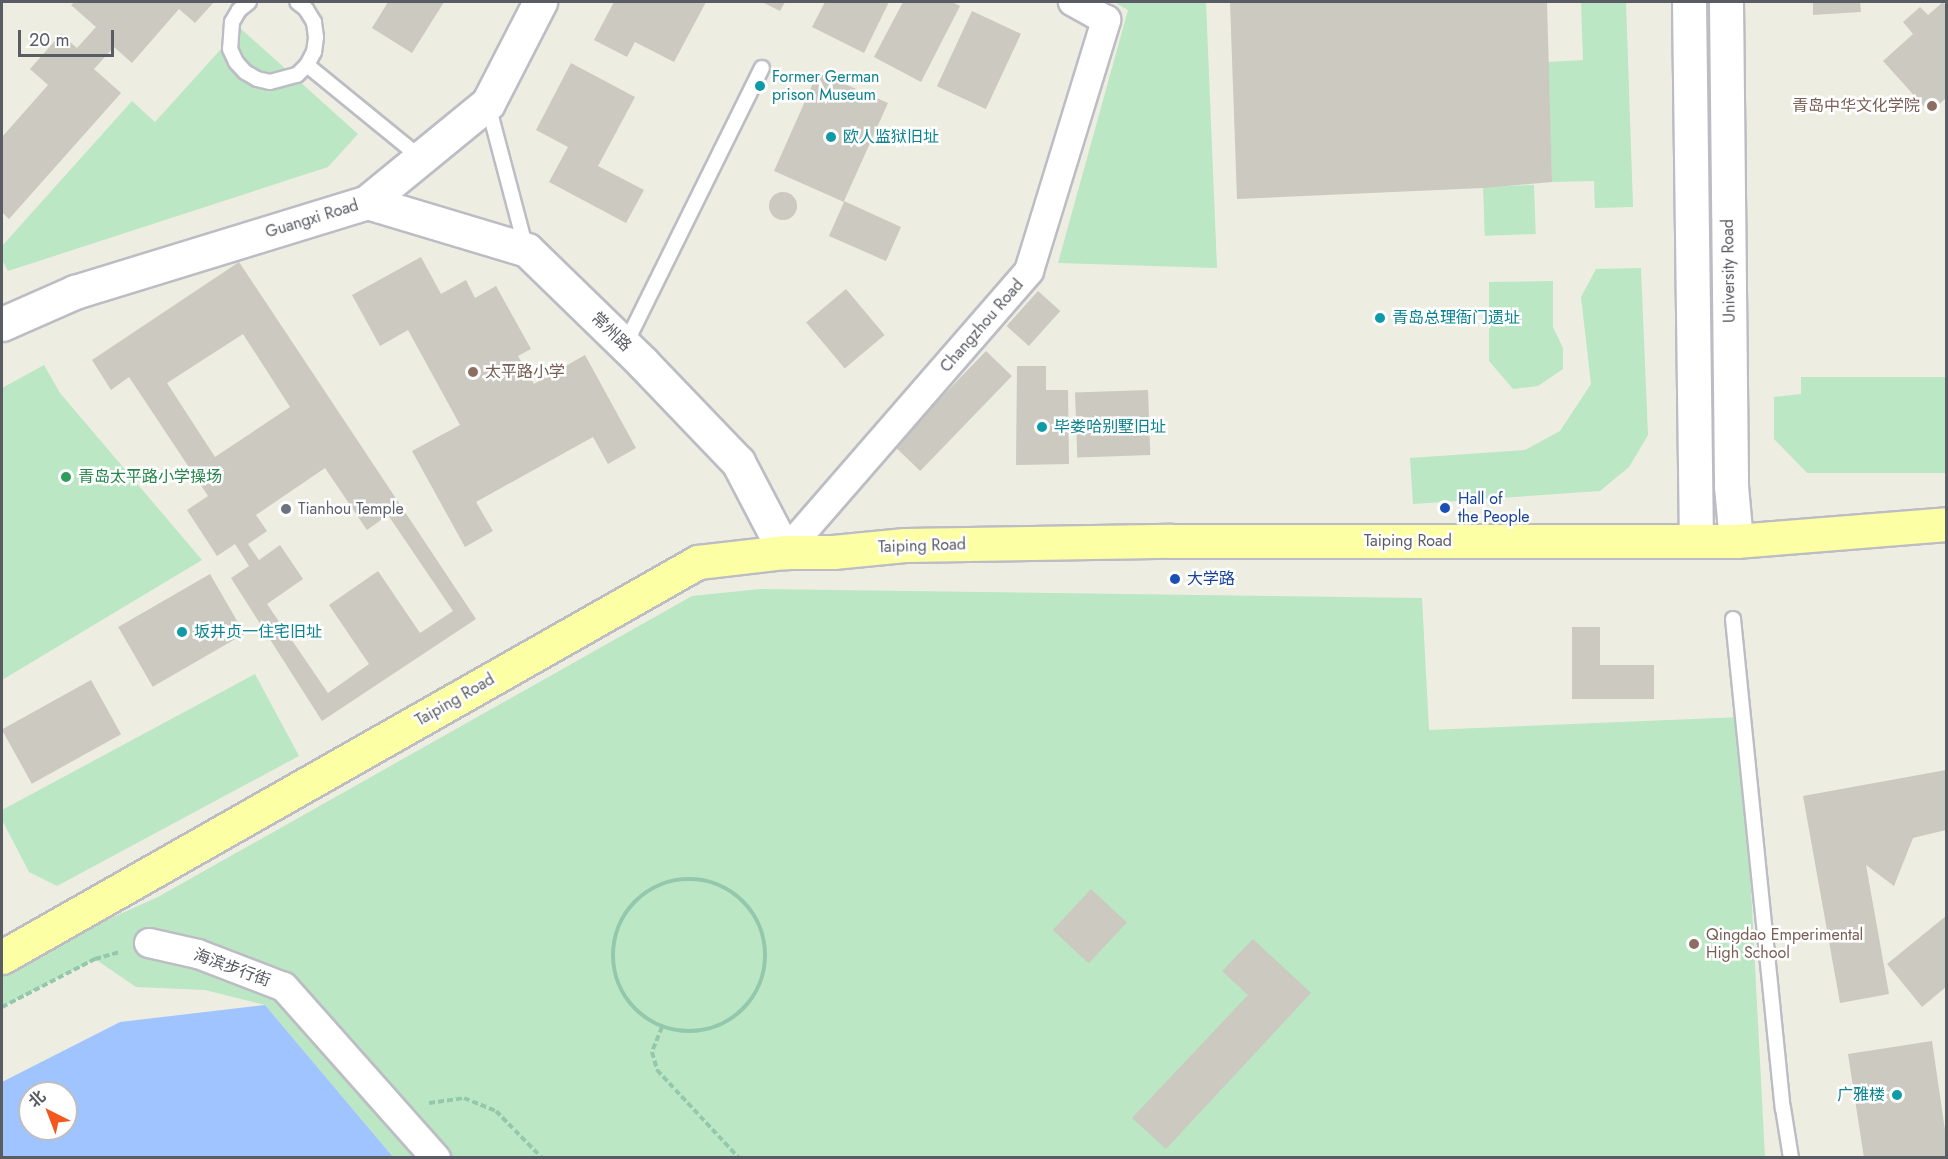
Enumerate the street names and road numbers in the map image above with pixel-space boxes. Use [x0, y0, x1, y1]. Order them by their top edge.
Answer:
street label: Guangxi Road [263, 196, 361, 242]
street label: University Road [1718, 219, 1740, 323]
street label: Changzhou Road [936, 276, 1028, 376]
street label: 常州路 [587, 308, 635, 356]
street label: Taiping Road [1364, 531, 1452, 551]
street label: Taiping Road [878, 535, 966, 557]
street label: Taiping Road [412, 670, 498, 730]
street label: 海滨步行街 [191, 945, 273, 991]

